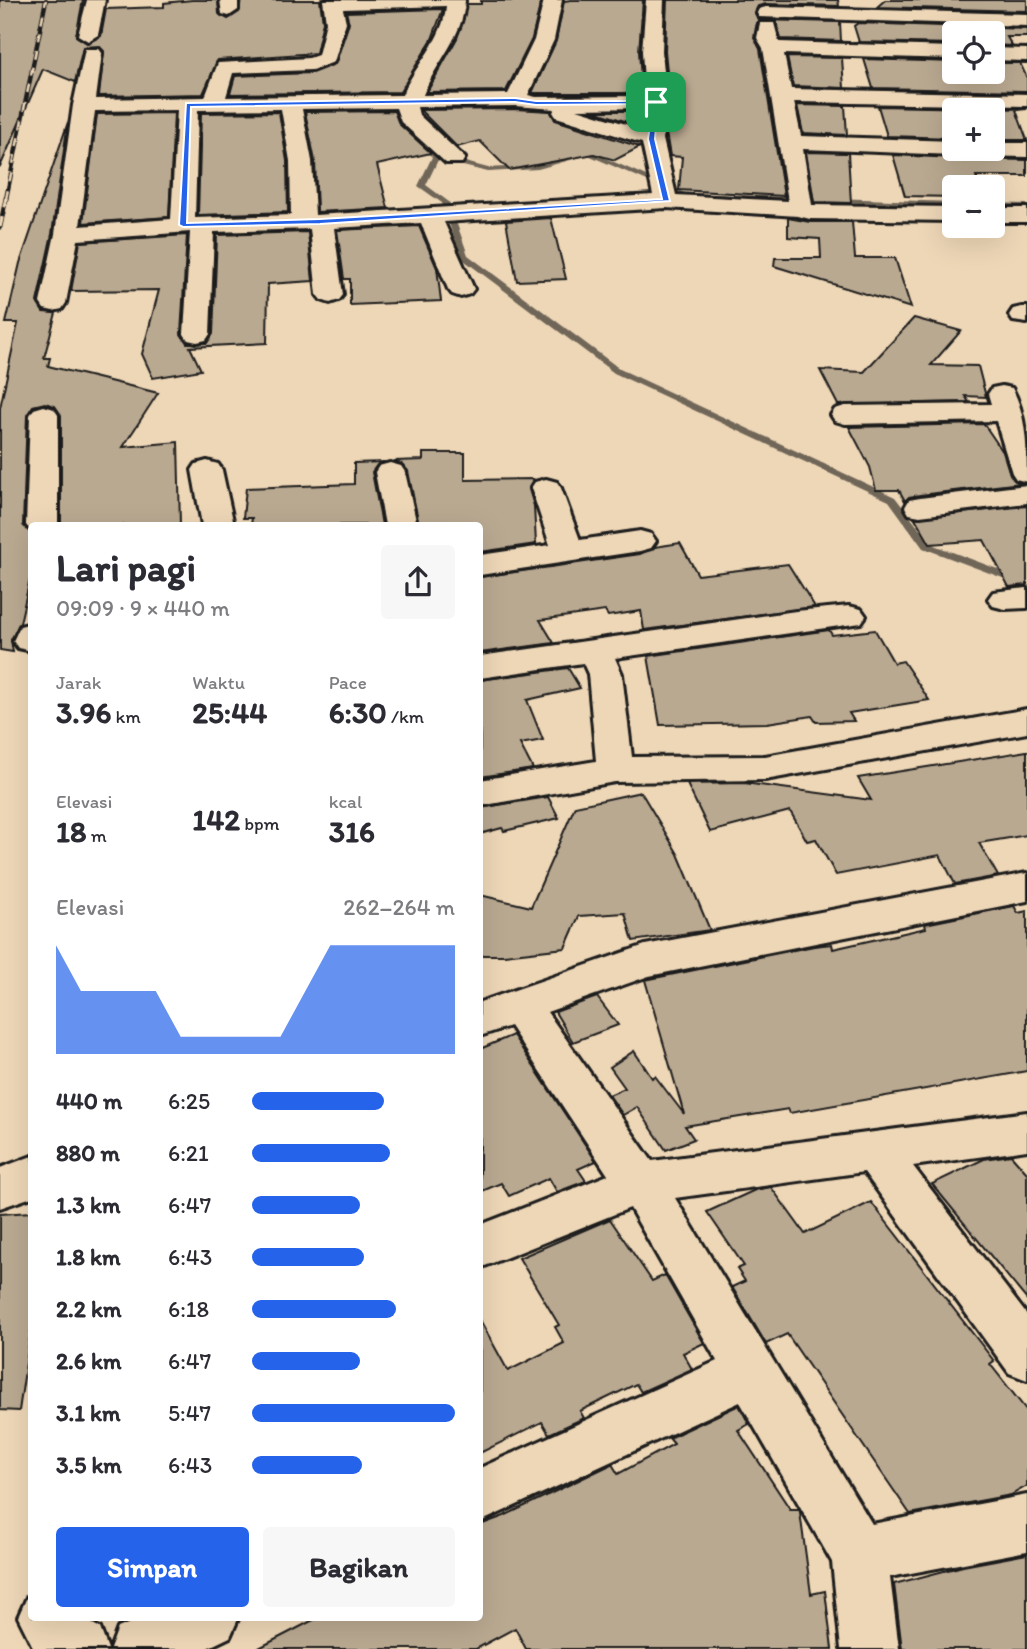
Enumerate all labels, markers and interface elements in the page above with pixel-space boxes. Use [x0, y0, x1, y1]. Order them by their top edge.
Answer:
map controls [942, 21, 1005, 238]
button: locate [942, 21, 1005, 84]
pin [626, 72, 686, 132]
icon: arrive [637, 83, 675, 121]
button: + [942, 98, 1005, 161]
button: − [942, 175, 1005, 238]
text: Lari pagi [56, 545, 196, 591]
button: share [381, 545, 455, 619]
text: 09:09 · 9 × 440 m [56, 594, 230, 622]
text: Jarak [56, 671, 101, 694]
text: Waktu [192, 671, 245, 694]
text: Pace [329, 671, 367, 694]
text: 3.96 [56, 694, 111, 731]
text: 25:44 [192, 694, 267, 731]
text: 6:30 [329, 694, 387, 731]
text: km [111, 705, 141, 728]
text: /km [387, 705, 424, 728]
text: Elevasi [56, 790, 112, 813]
text: kcal [329, 790, 362, 813]
text: 142 [192, 801, 240, 838]
text: bpm [240, 812, 280, 835]
text: 18 [56, 813, 86, 850]
text: 316 [329, 813, 375, 850]
text: m [86, 824, 107, 847]
text: Elevasi [56, 893, 124, 921]
text: 262–264 m [343, 893, 455, 921]
text: 440 m [56, 1087, 122, 1115]
text: 6:25 [168, 1087, 210, 1115]
text: 880 m [56, 1139, 120, 1167]
text: 6:21 [168, 1139, 209, 1167]
text: 1.3 km [56, 1191, 120, 1219]
text: 6:47 [168, 1191, 211, 1219]
text: 1.8 km [56, 1243, 121, 1271]
text: 6:43 [168, 1243, 212, 1271]
text: 2.2 km [56, 1295, 121, 1323]
text: 6:18 [168, 1295, 209, 1323]
text: 2.6 km [56, 1347, 122, 1375]
text: 6:47 [168, 1347, 211, 1375]
text: 3.1 km [56, 1399, 120, 1427]
text: 5:47 [168, 1399, 211, 1427]
text: 3.5 km [56, 1451, 122, 1479]
text: 6:43 [168, 1451, 212, 1479]
button: Simpan [56, 1527, 249, 1607]
button: Bagikan [263, 1527, 455, 1607]

